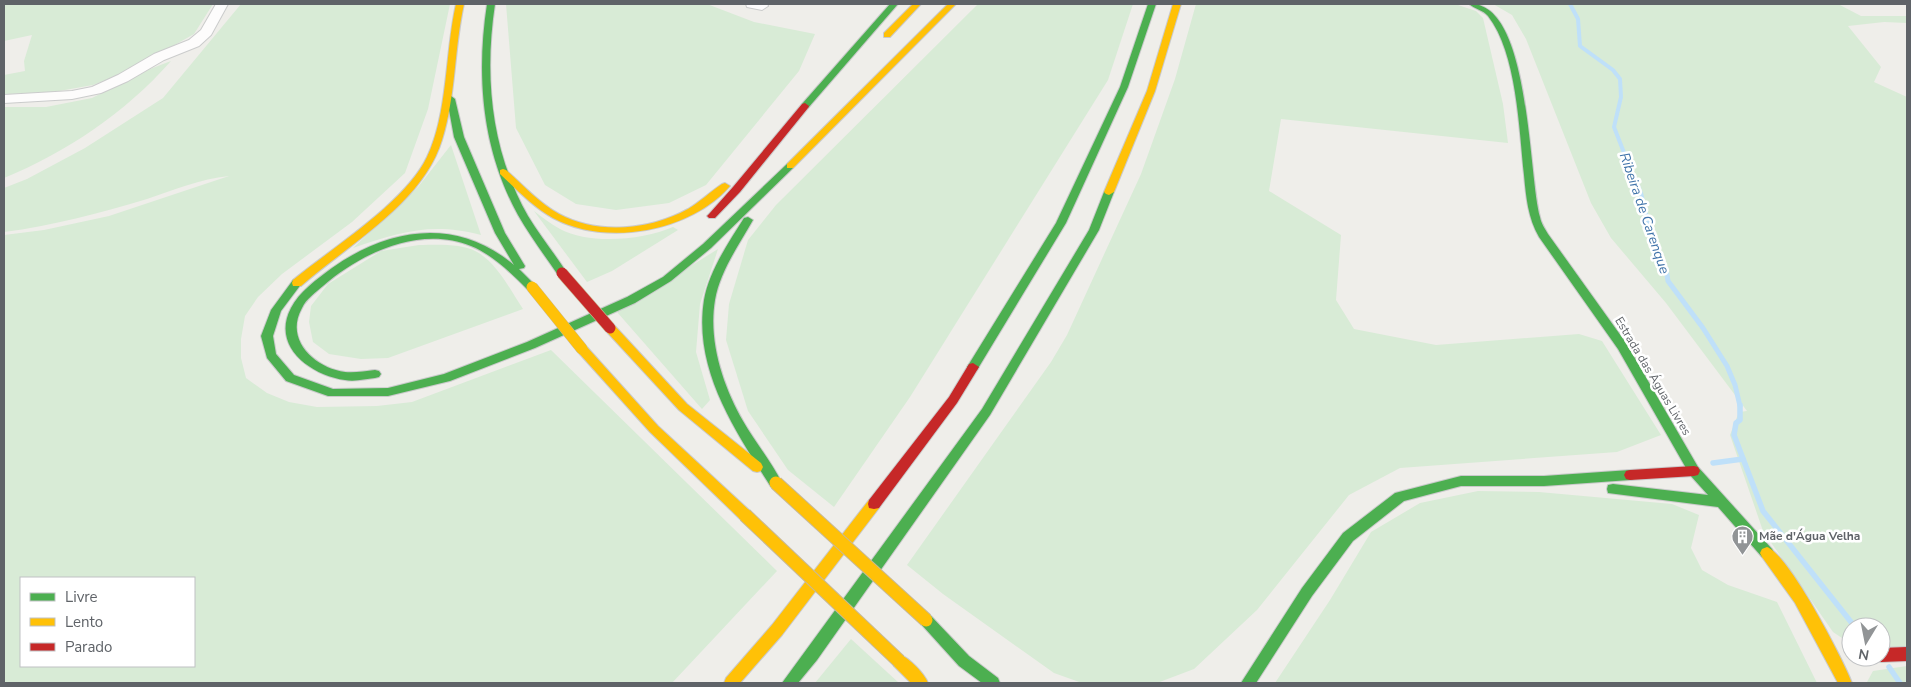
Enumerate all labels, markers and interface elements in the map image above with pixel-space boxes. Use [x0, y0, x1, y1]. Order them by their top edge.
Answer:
water label: Ribeira de Carenque [1615, 150, 1674, 277]
street label: Estrada das Águas Livres [1611, 314, 1695, 438]
building icon: Mãe d'Água Velha [1731, 524, 1755, 555]
place label: Mãe d'Água Velha [1759, 528, 1860, 544]
legend [20, 577, 195, 667]
text: Livre [65, 587, 98, 607]
text: Lento [65, 612, 103, 632]
north arrow [1841, 617, 1891, 667]
text: Parado [65, 637, 112, 657]
text: N [1857, 644, 1871, 665]

